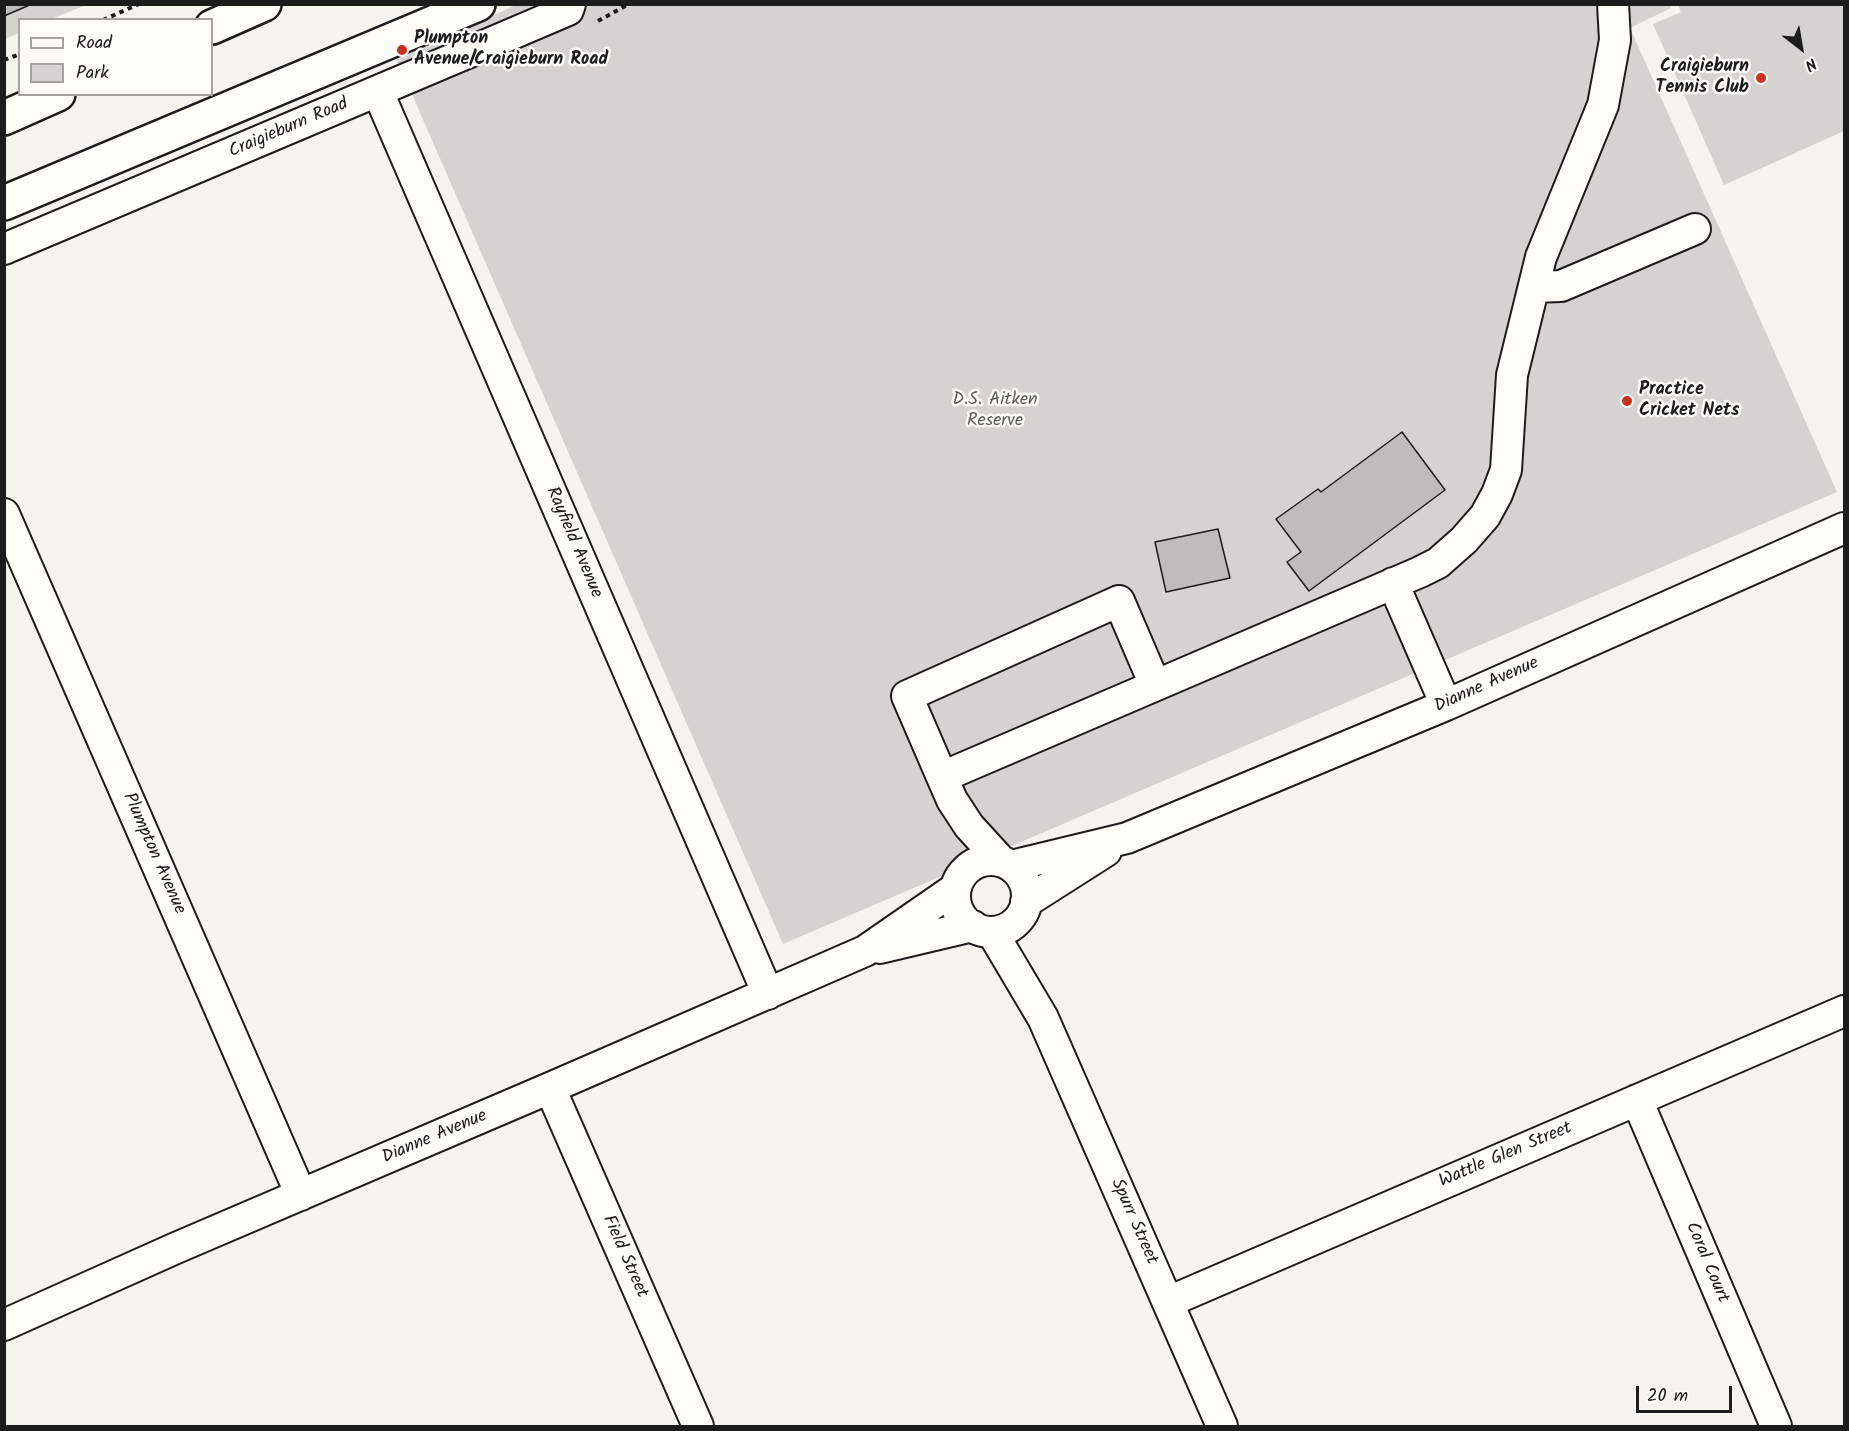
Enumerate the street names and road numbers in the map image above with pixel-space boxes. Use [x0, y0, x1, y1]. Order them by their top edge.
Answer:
street label: Craigieburn Road [226, 94, 352, 164]
street label: Rayfield Avenue [540, 484, 606, 602]
street label: Dianne Avenue [1432, 653, 1542, 719]
street label: Plumpton Avenue [117, 790, 189, 918]
street label: Dianne Avenue [379, 1106, 491, 1170]
street label: Wattle Glen Street [1436, 1118, 1576, 1194]
street label: Spurr Street [1105, 1176, 1161, 1268]
street label: Field Street [596, 1212, 652, 1302]
street label: Coral Court [1679, 1219, 1733, 1307]

